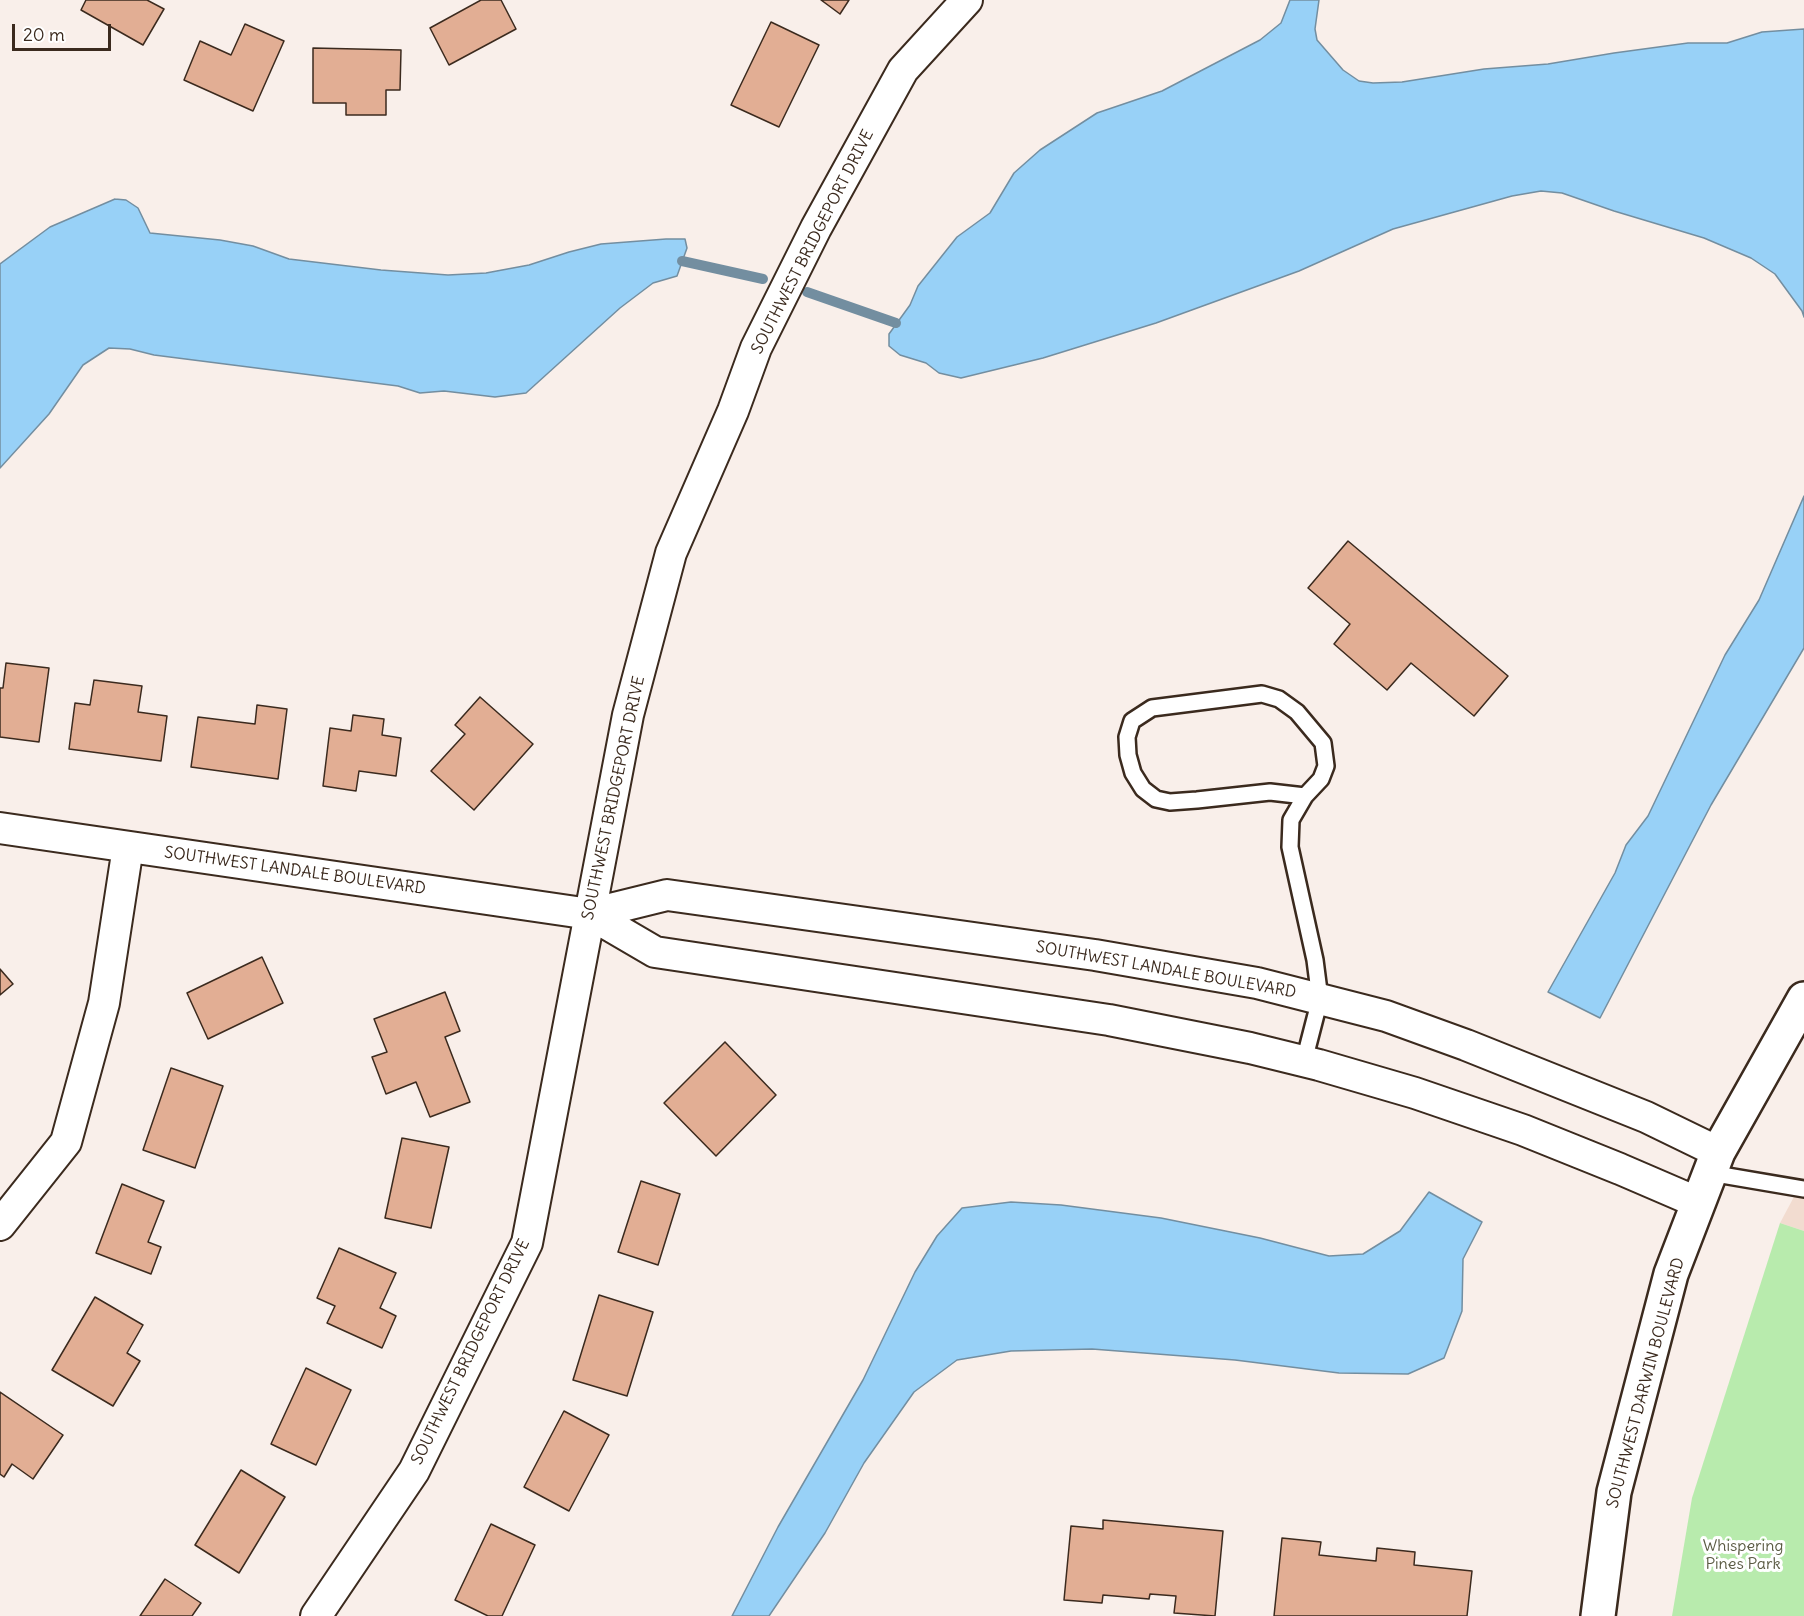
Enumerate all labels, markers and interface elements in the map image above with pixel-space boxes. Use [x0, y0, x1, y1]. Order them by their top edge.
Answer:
scale bar [15, 12, 114, 50]
text: 20 m [23, 23, 65, 46]
street label: SOUTHWEST BRIDGEPORT DRIVE [748, 127, 878, 357]
street label: SOUTHWEST BRIDGEPORT DRIVE [579, 674, 649, 922]
street label: SOUTHWEST LANDALE BOULEVARD [163, 843, 427, 899]
street label: SOUTHWEST LANDALE BOULEVARD [1034, 938, 1298, 1002]
street label: SOUTHWEST BRIDGEPORT DRIVE [408, 1236, 534, 1468]
street label: SOUTHWEST DARWIN BOULEVARD [1603, 1256, 1689, 1510]
park label: Whispering Pines Park [1703, 1536, 1783, 1574]

